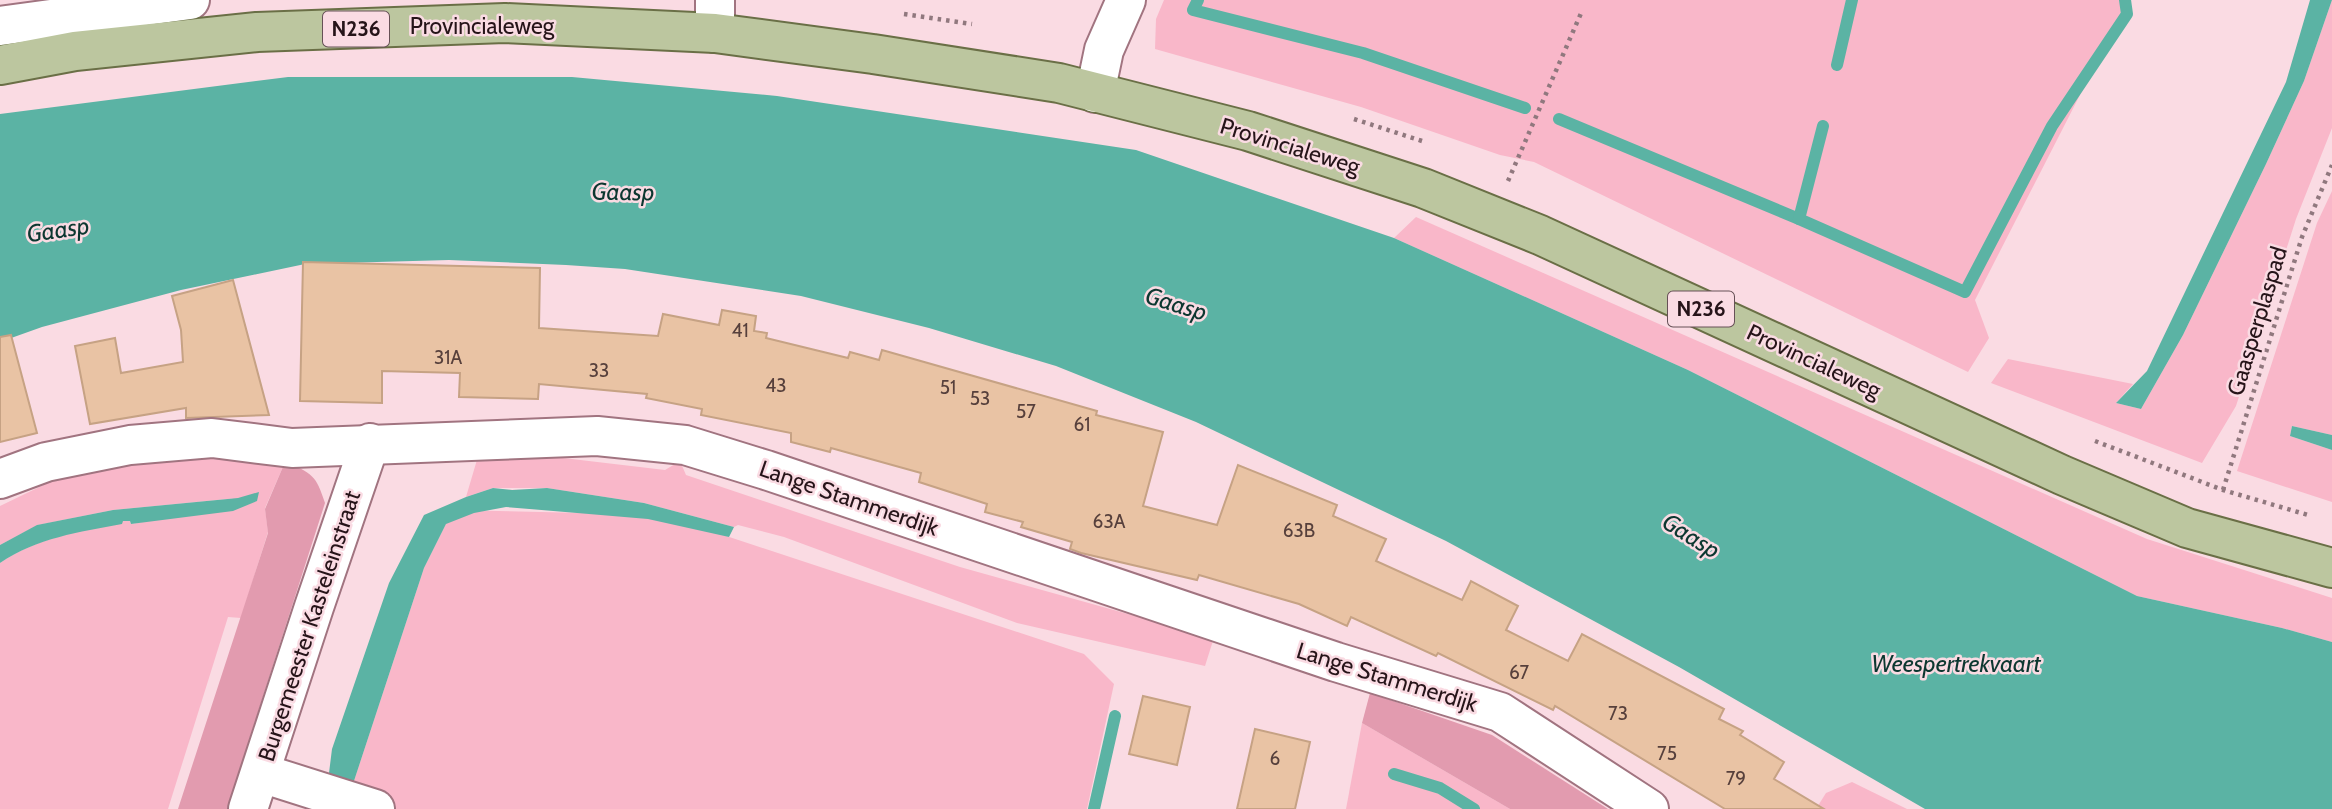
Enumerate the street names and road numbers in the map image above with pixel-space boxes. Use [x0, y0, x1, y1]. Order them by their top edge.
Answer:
road number: N236 [323, 12, 389, 46]
street label: Provincialeweg [410, 12, 555, 40]
street label: Provincialeweg [1217, 111, 1364, 181]
street label: Gaasperplaspad [2221, 243, 2293, 399]
road number: N236 [1668, 292, 1734, 326]
street label: Provincialeweg [1743, 318, 1886, 404]
street label: Lange Stammerdijk [756, 454, 943, 542]
street label: Burgemeester Kasteleinstraat [252, 487, 366, 765]
street label: Lange Stammerdijk [1293, 636, 1481, 718]

